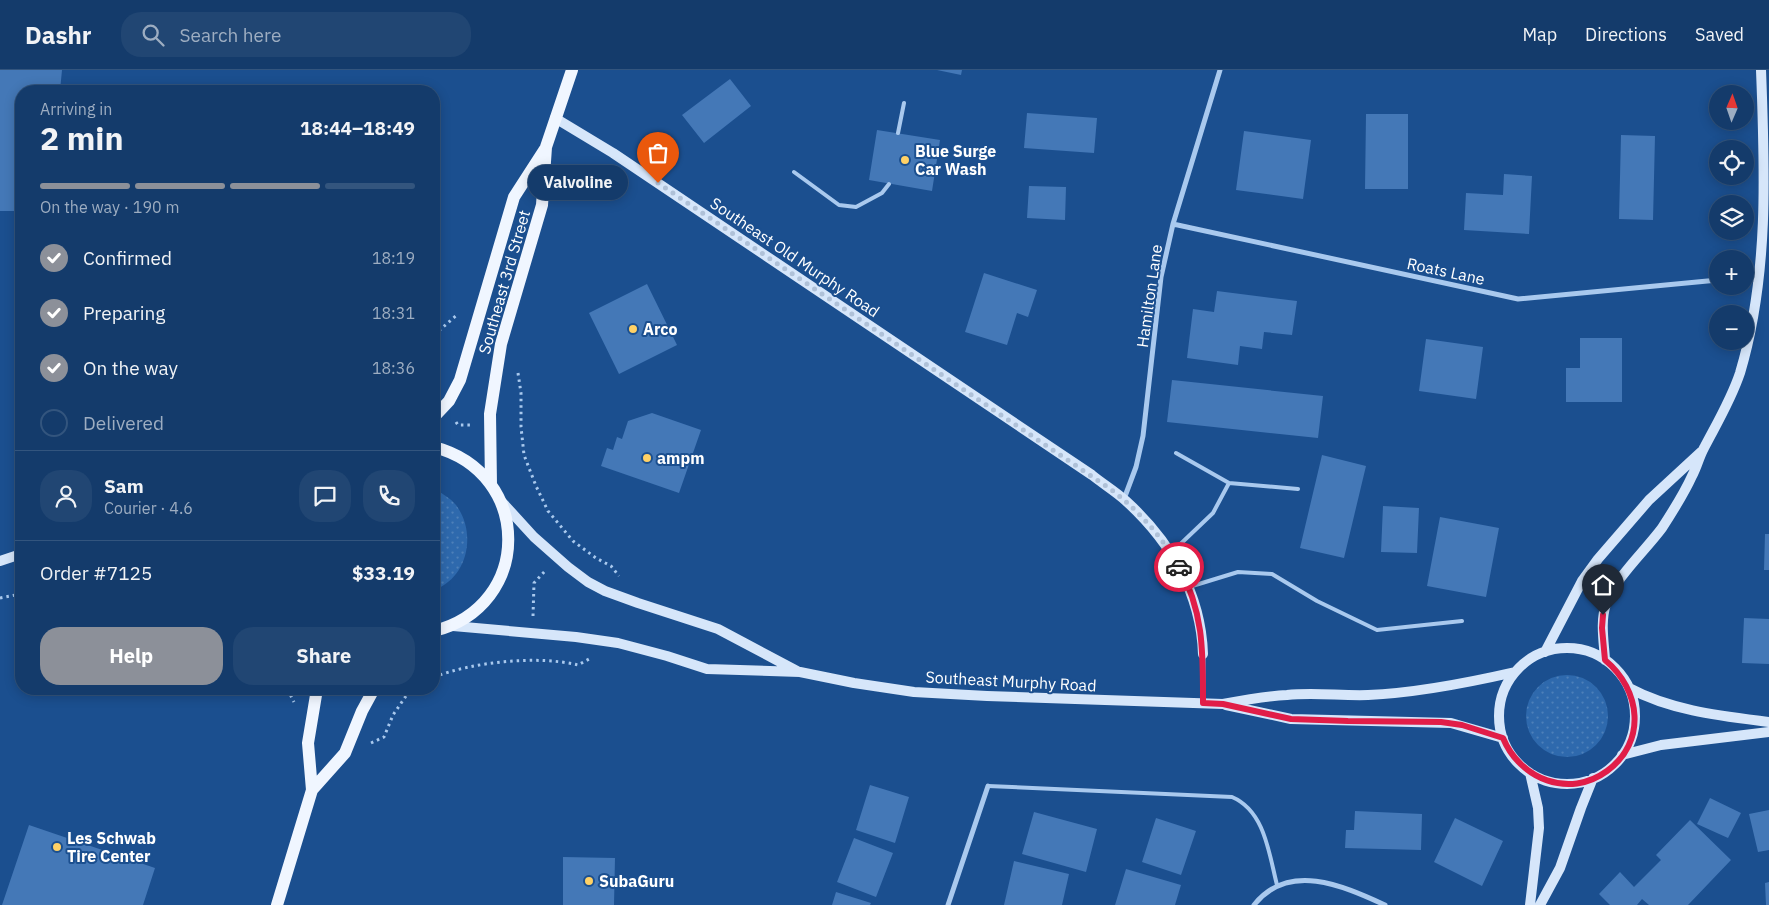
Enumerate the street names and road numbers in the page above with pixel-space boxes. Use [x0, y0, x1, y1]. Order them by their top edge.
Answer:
street label: Southeast Old Murphy Road [707, 193, 883, 321]
street label: Southeast 3rd Street [474, 208, 534, 356]
street label: Hamilton Lane [1132, 243, 1166, 349]
street label: Roats Lane [1405, 253, 1487, 289]
street label: Southeast Murphy Road [925, 667, 1097, 695]

